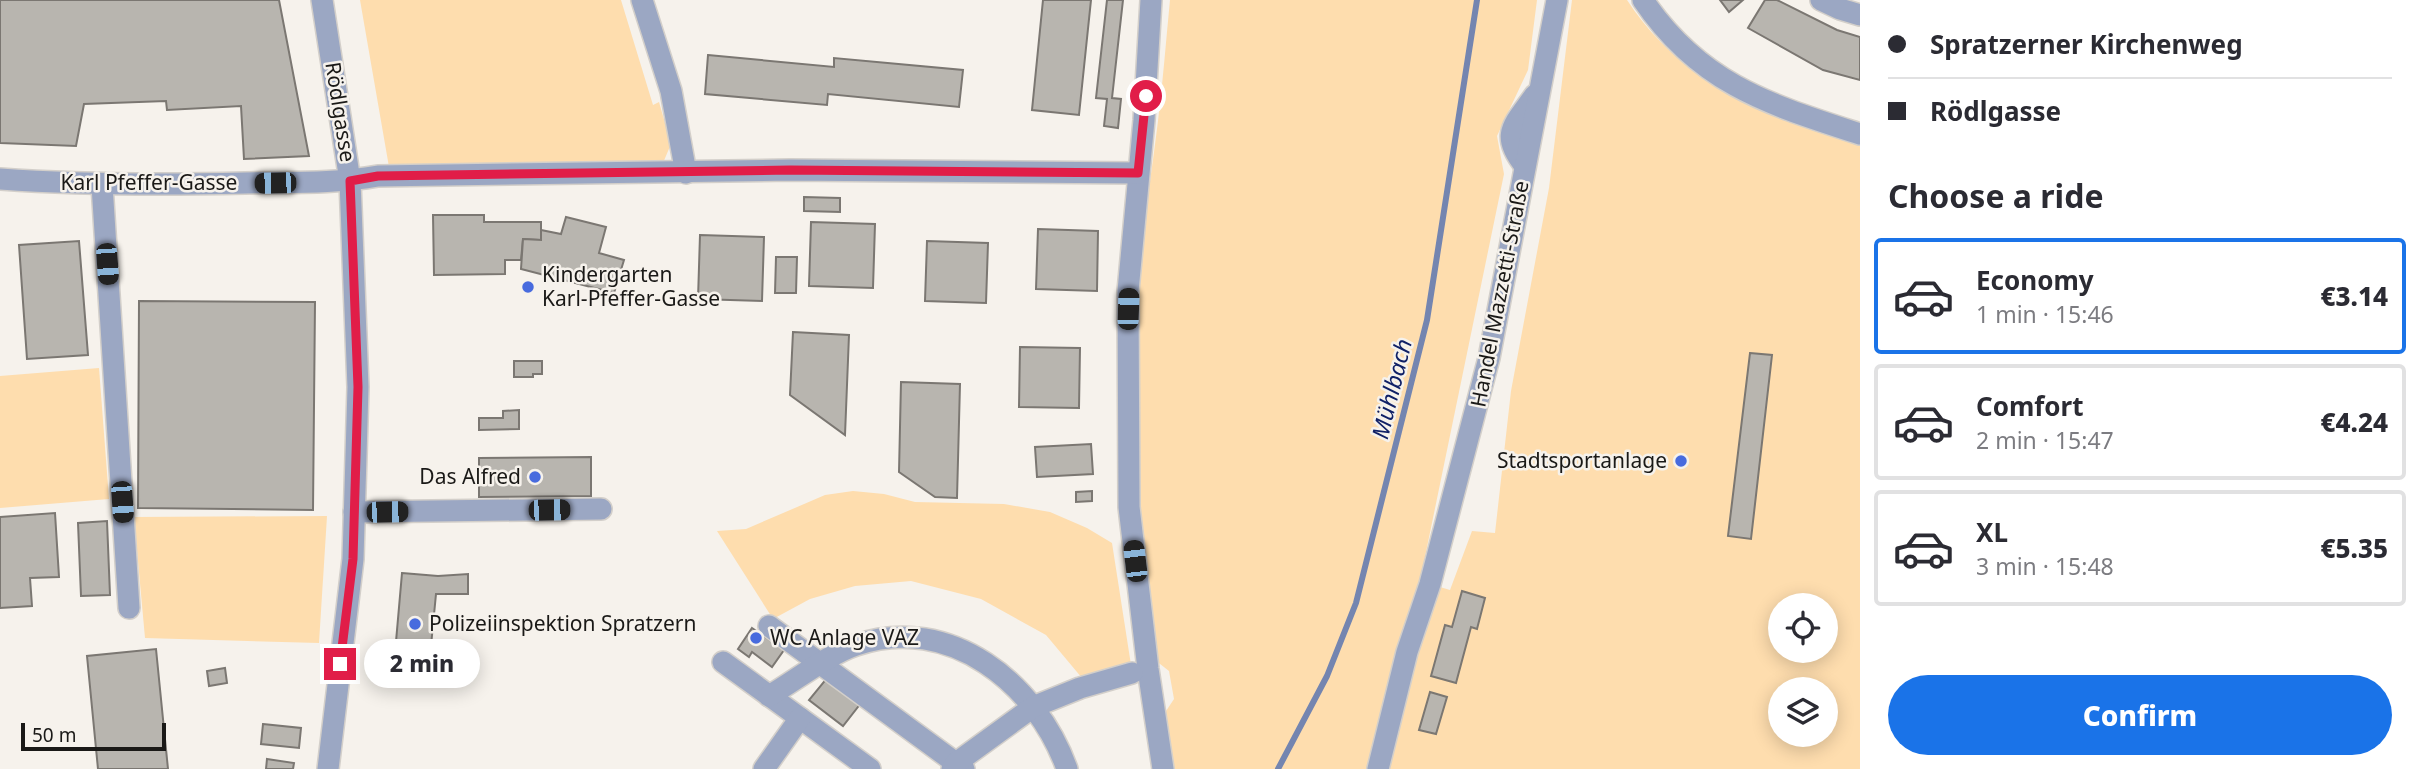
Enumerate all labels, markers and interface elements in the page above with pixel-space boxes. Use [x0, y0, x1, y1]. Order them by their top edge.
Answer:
text: Spratzerner Kirchenweg [1930, 26, 2243, 62]
street label: Rödlgasse [319, 60, 363, 164]
route start [1130, 80, 1162, 112]
text: Rödlgasse [1930, 93, 2061, 129]
street label: Karl Pfeffer-Gasse [61, 168, 237, 196]
car [254, 172, 297, 194]
text: Choose a ride [1888, 174, 2104, 217]
street label: Handel Mazzetti-Straße [1463, 178, 1535, 409]
car [96, 242, 119, 286]
place label: Kindergarten Karl-Pfeffer-Gasse [542, 260, 720, 312]
text: Economy [1976, 262, 2094, 298]
icon: car [1892, 265, 1955, 328]
text: €3.14 [2320, 278, 2388, 314]
marker: Kindergarten Karl-Pfeffer-Gasse [520, 279, 536, 295]
car [1117, 288, 1140, 330]
text: 1 min · 15:46 [1976, 298, 2114, 330]
water label: Mühlbach [1363, 335, 1419, 442]
text: Comfort [1976, 388, 2084, 424]
icon: car [1892, 391, 1955, 454]
text: €4.24 [2320, 404, 2388, 440]
text: 2 min · 15:47 [1976, 424, 2114, 456]
place label: Stadtsportanlage [1497, 446, 1667, 474]
marker: Stadtsportanlage [1673, 453, 1689, 469]
place label: Das Alfred [419, 462, 521, 490]
marker: Das Alfred [527, 469, 543, 485]
car [111, 480, 134, 524]
car [528, 499, 571, 521]
car [366, 501, 409, 523]
text: XL [1976, 514, 2008, 550]
icon: car [1892, 517, 1955, 580]
text: €5.35 [2320, 530, 2388, 566]
car [1123, 539, 1148, 583]
text: 3 min · 15:48 [1976, 550, 2114, 582]
map controls [1768, 593, 1838, 747]
button: locate [1768, 593, 1838, 663]
place label: Polizeiinspektion Spratzern [429, 609, 696, 637]
marker: Polizeiinspektion Spratzern [407, 616, 423, 632]
place label: WC Anlage VAZ [770, 623, 919, 651]
marker: WC Anlage VAZ [748, 630, 764, 646]
callout: 2 min [364, 640, 480, 688]
text: 2 min [390, 647, 454, 679]
route end [324, 648, 356, 680]
button: Confirm [1888, 675, 2392, 755]
button: layers [1768, 677, 1838, 747]
scale bar [21, 720, 166, 752]
text: 50 m [32, 722, 76, 748]

